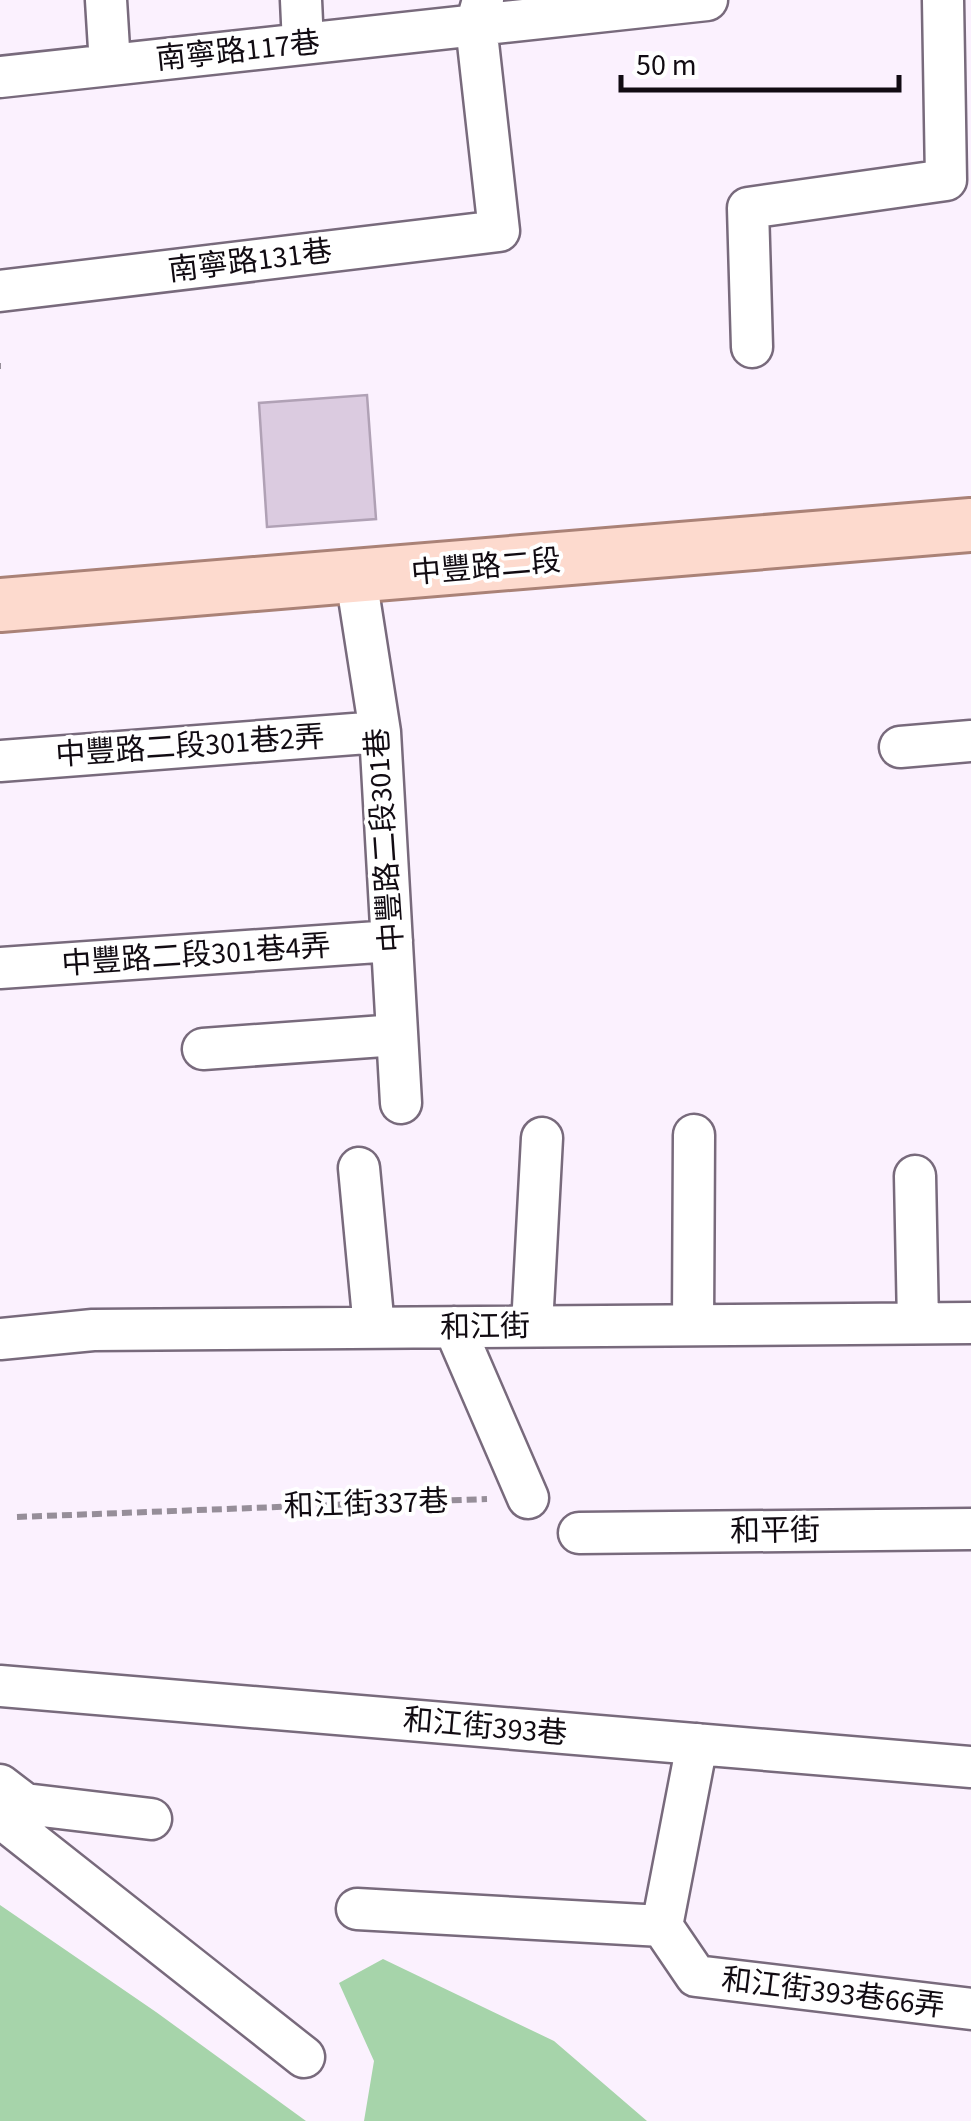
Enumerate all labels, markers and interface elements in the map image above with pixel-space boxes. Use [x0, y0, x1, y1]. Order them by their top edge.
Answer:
street label: 南寧路117巷 [154, 21, 322, 81]
scale bar [621, 30, 898, 92]
text: 50 m [636, 44, 697, 87]
street label: 南寧路131巷 [166, 230, 334, 292]
street label: 中豐路二段 [409, 539, 563, 595]
street label: 中豐路二段301巷2弄 [54, 715, 326, 777]
street label: 中豐路二段301巷 [356, 726, 414, 954]
street label: 中豐路二段301巷4弄 [60, 924, 332, 986]
street label: 和江街 [440, 1305, 530, 1349]
street label: 和江街337巷 [283, 1480, 449, 1528]
street label: 和平街 [730, 1509, 820, 1553]
street label: 和江街393巷 [401, 1698, 569, 1756]
street label: 和江街393巷66弄 [719, 1958, 947, 2028]

